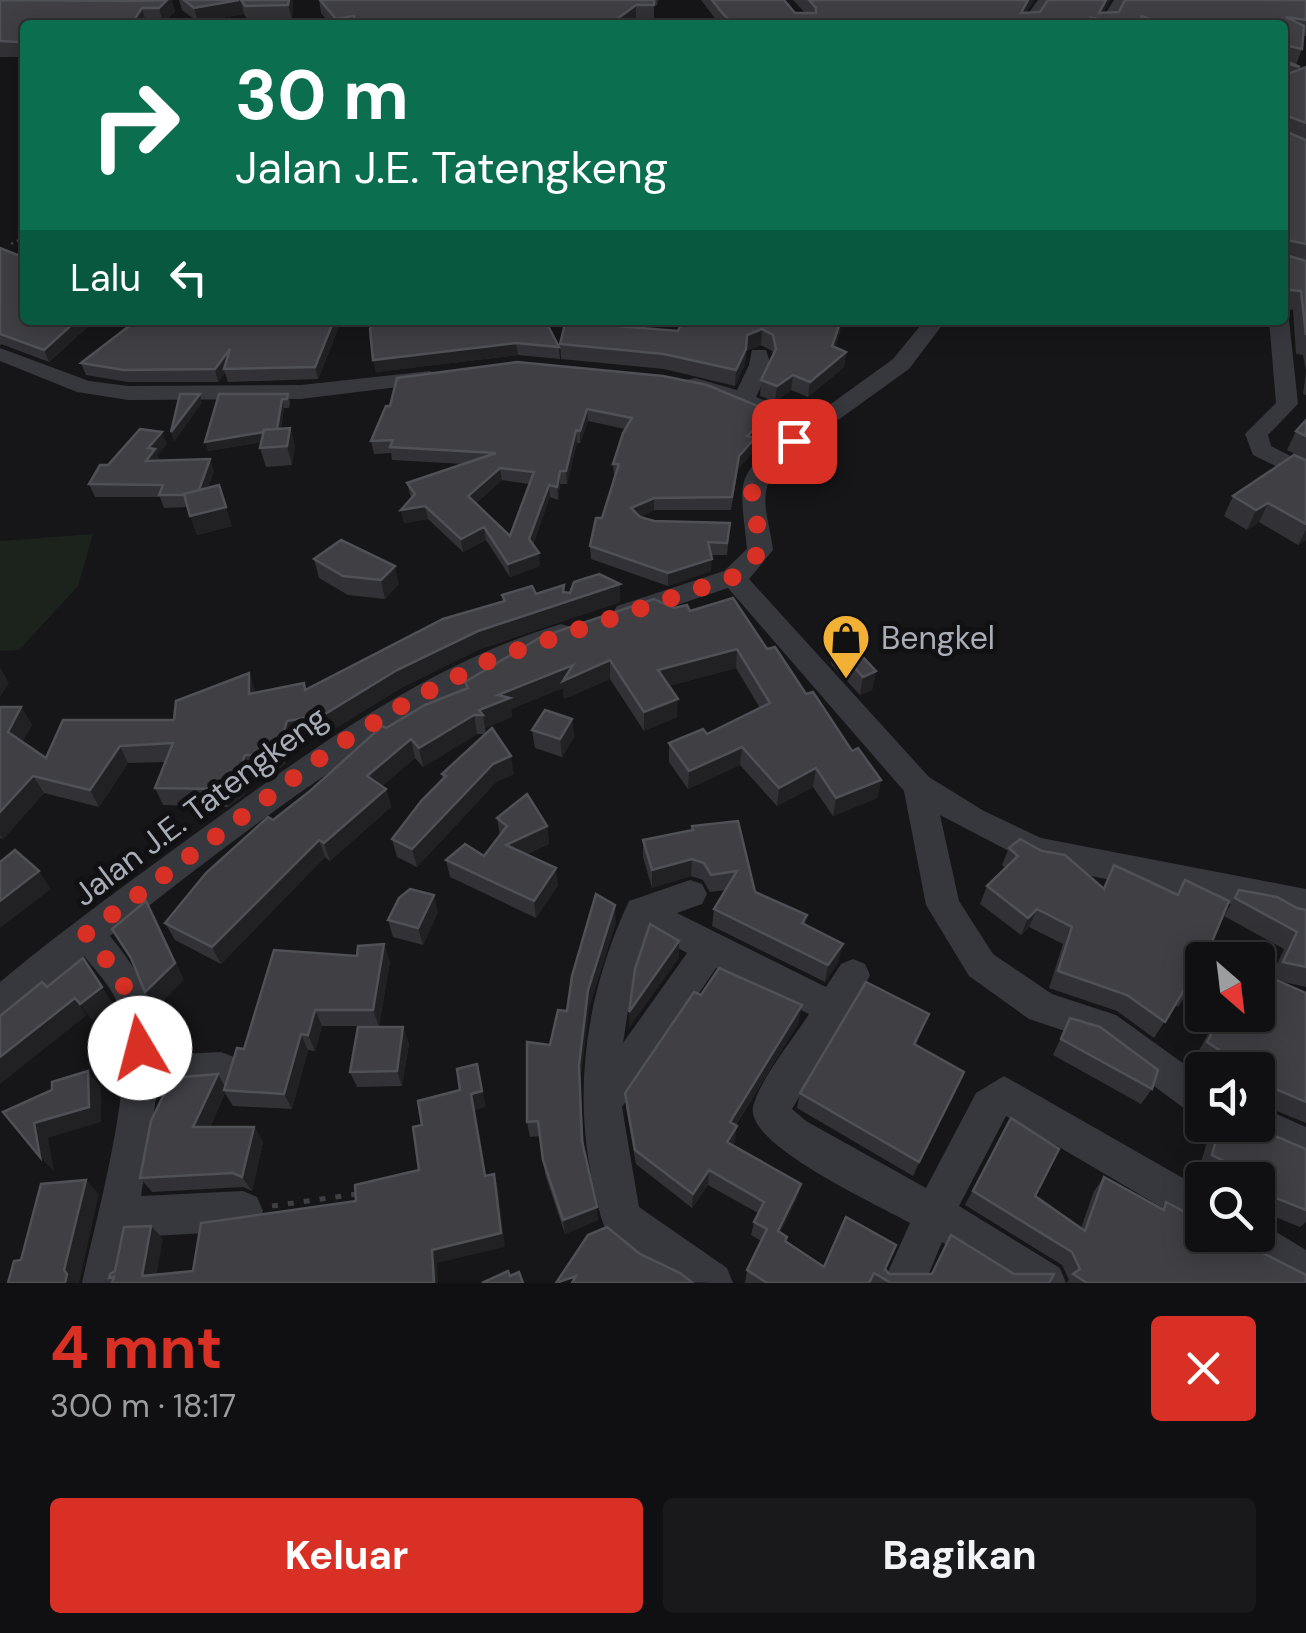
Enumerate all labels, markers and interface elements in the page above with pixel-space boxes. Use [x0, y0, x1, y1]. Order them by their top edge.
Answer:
text: 30 m [235, 50, 409, 141]
icon: right [70, 60, 200, 190]
text: Jalan J.E. Tatengkeng [235, 138, 668, 197]
icon: left [161, 250, 216, 305]
text: Lalu [70, 253, 141, 303]
pin [752, 399, 837, 484]
icon: arrive [767, 414, 822, 469]
shop icon: Bengkel [820, 612, 872, 680]
place label: Bengkel [881, 617, 995, 659]
street label: Jalan J.E. Tatengkeng [64, 697, 336, 915]
north arrow [1185, 942, 1275, 1032]
map controls [1185, 942, 1275, 1252]
position arrow [88, 996, 192, 1100]
button: sound [1185, 1052, 1275, 1142]
button: search [1185, 1162, 1275, 1252]
text: 4 mnt [50, 1308, 223, 1387]
button: close [1151, 1316, 1256, 1421]
text: 300 m · 18:17 [50, 1385, 236, 1427]
button: Keluar [50, 1498, 643, 1613]
button: Bagikan [663, 1498, 1256, 1613]

